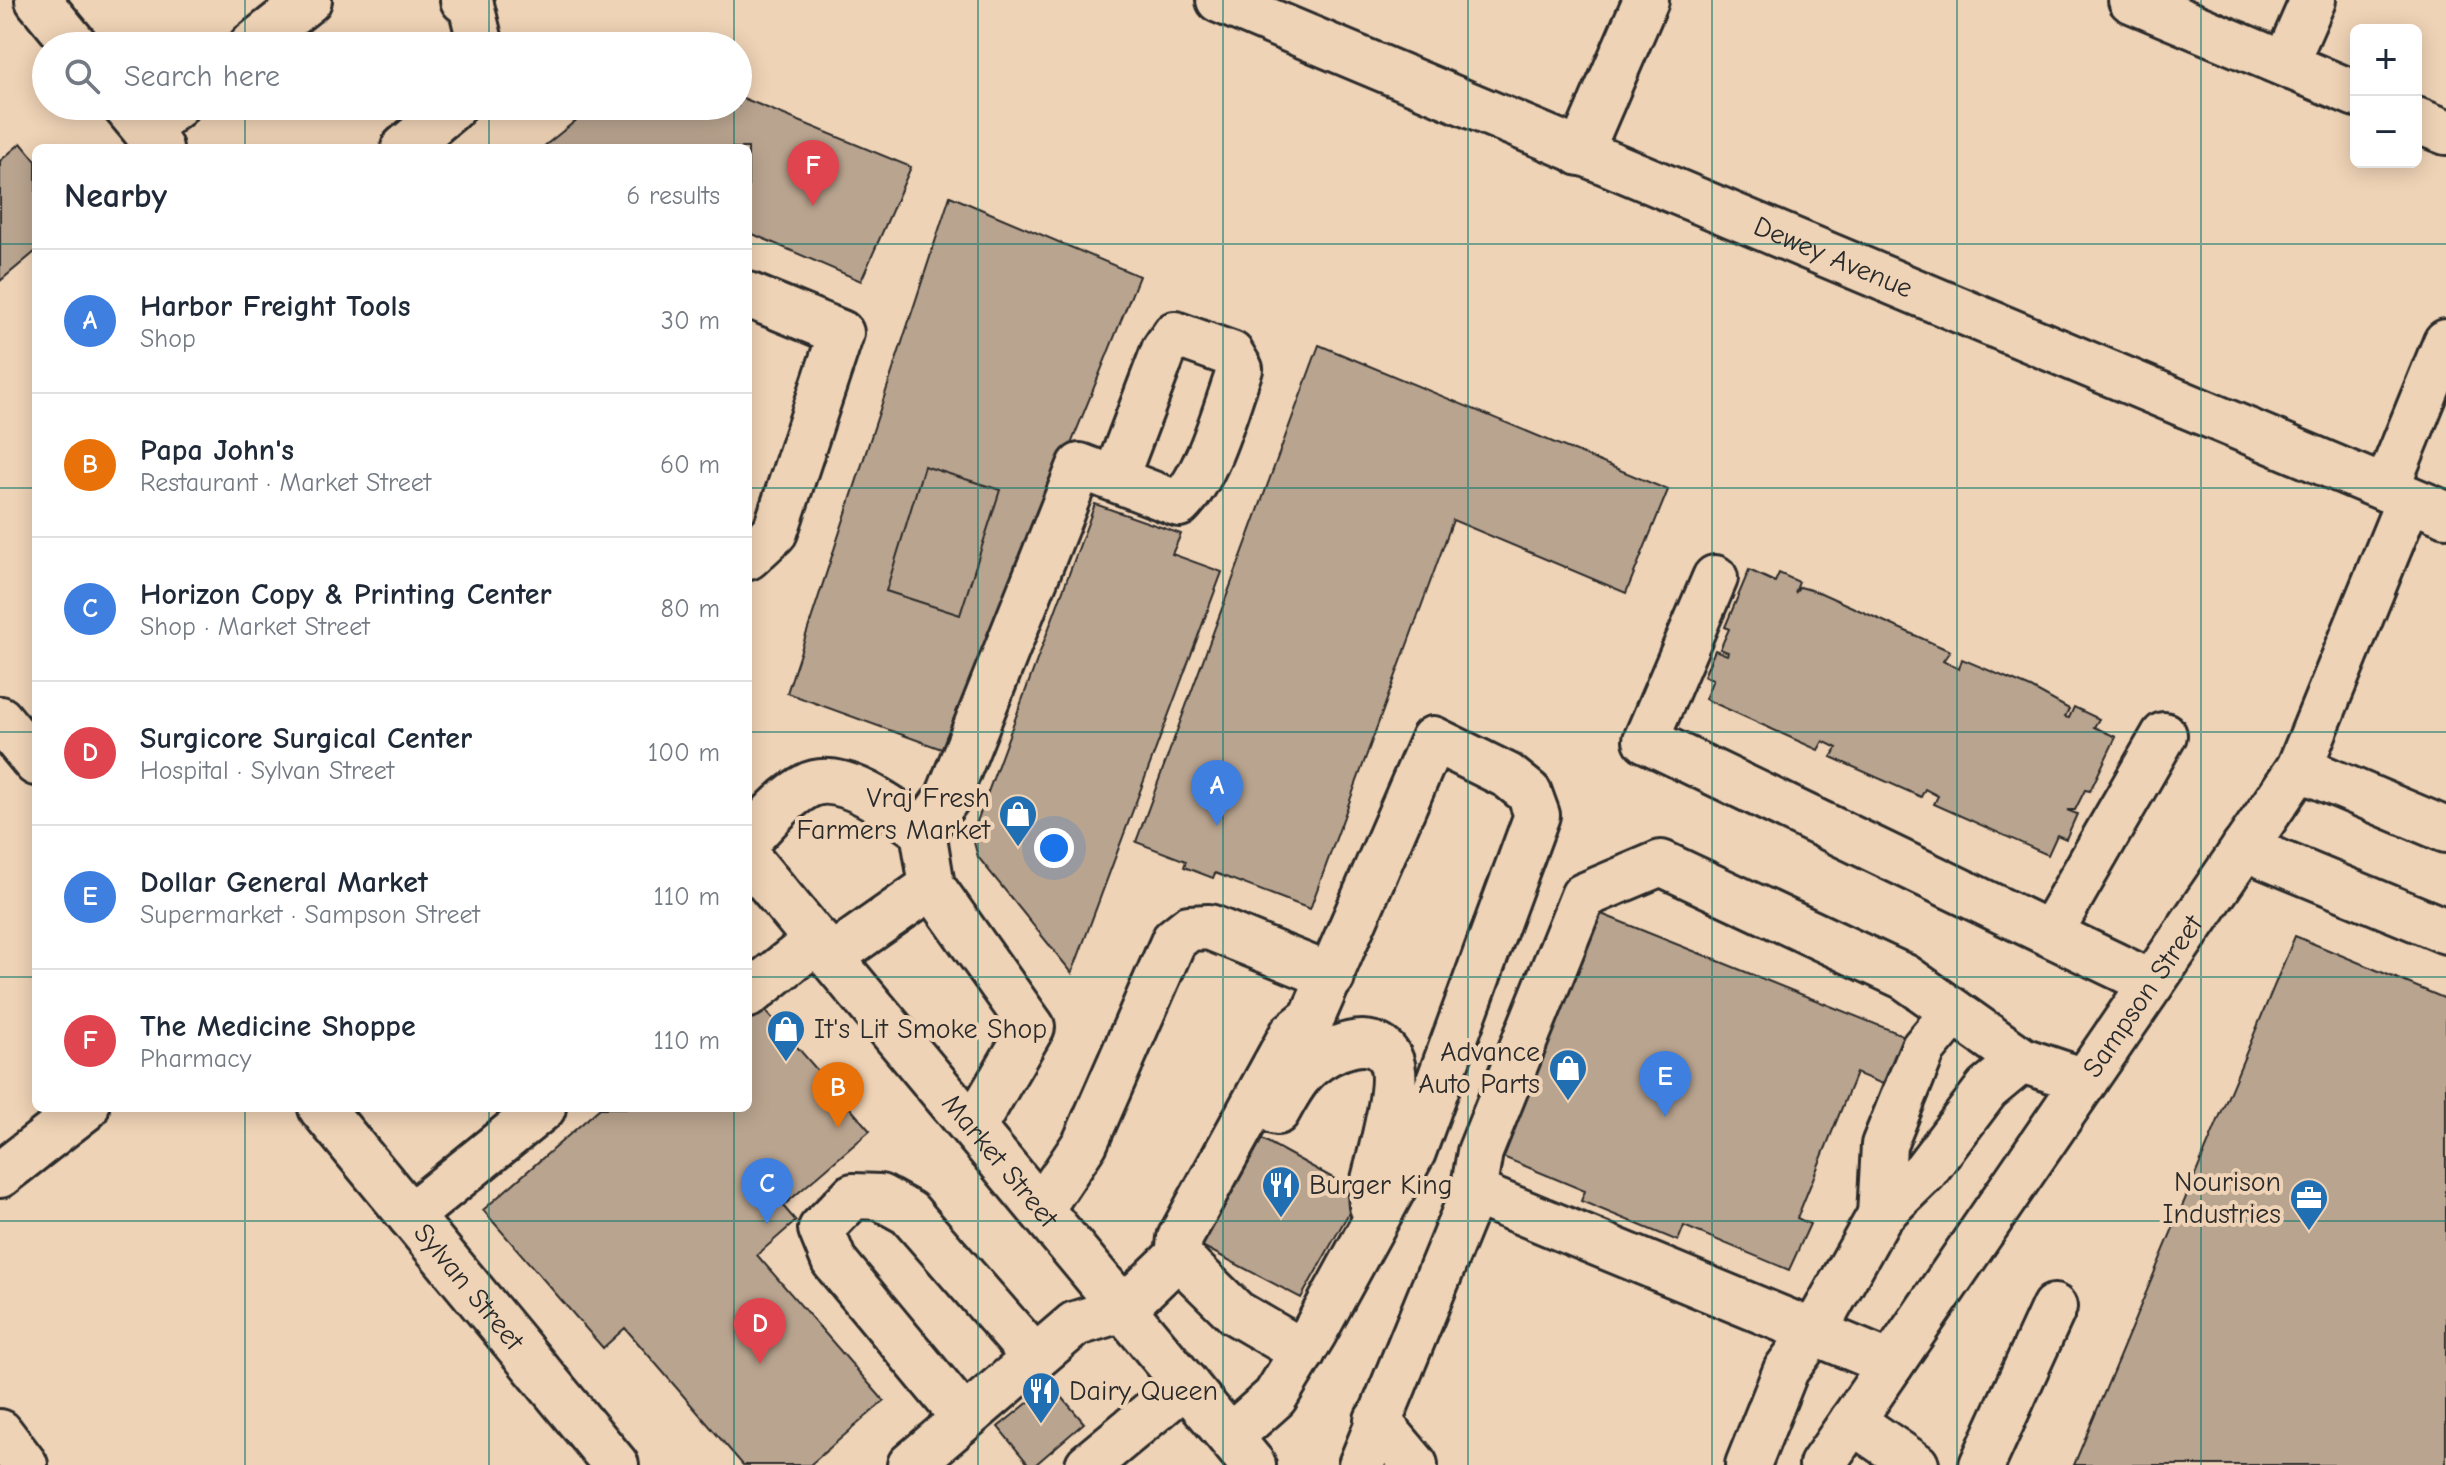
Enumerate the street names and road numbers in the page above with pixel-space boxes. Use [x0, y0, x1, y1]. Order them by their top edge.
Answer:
street label: Dewey Avenue [1749, 210, 1917, 305]
street label: Sampson Street [2076, 908, 2210, 1083]
street label: Market Street [935, 1088, 1065, 1235]
street label: Sylvan Street [407, 1217, 531, 1357]

